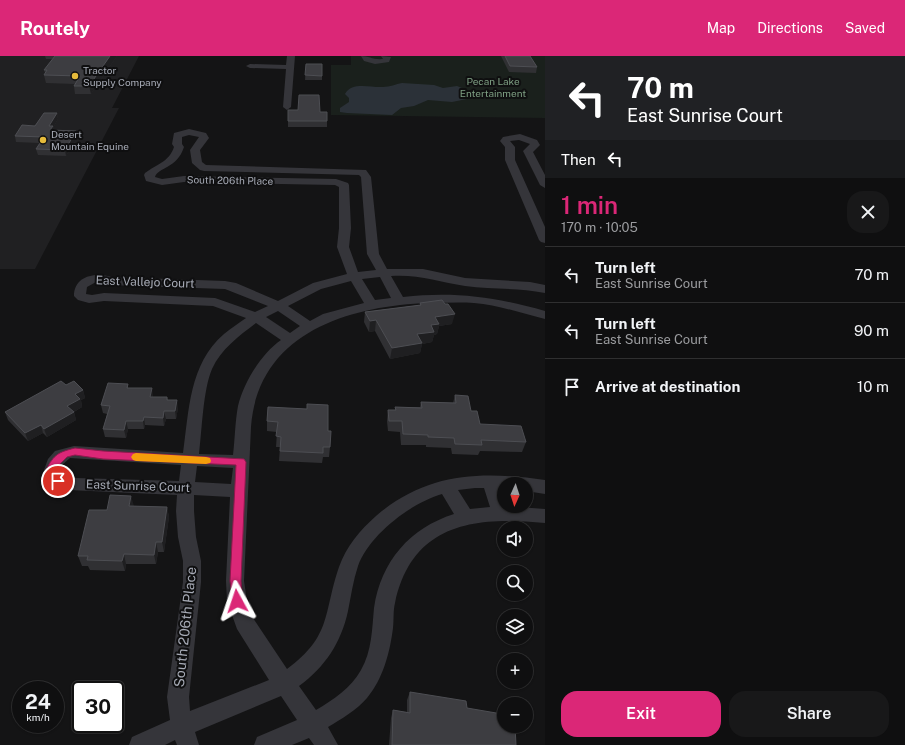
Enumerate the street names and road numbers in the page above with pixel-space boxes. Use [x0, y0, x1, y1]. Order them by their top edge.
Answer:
street label: South 206th Place [187, 173, 274, 187]
street label: East Vallejo Court [95, 273, 195, 291]
street label: East Sunrise Court [86, 477, 191, 495]
street label: South 206th Place [171, 566, 199, 688]

